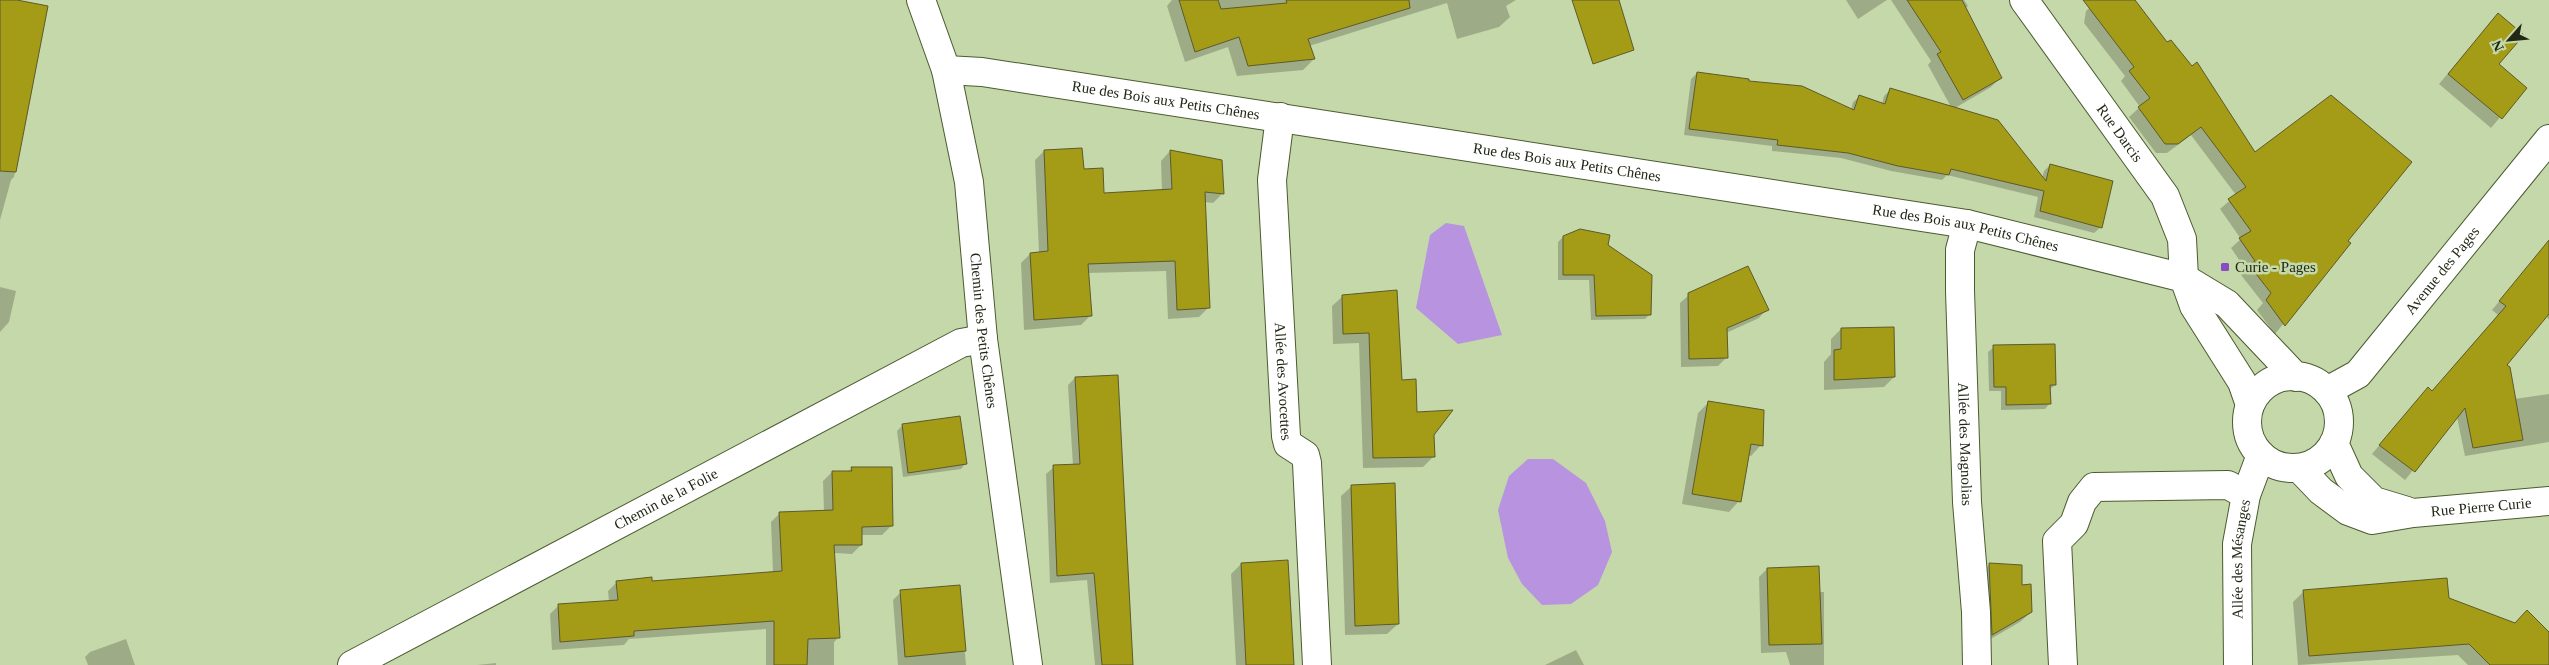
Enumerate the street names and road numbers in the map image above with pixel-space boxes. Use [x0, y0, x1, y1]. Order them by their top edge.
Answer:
street label: Rue des Bois aux Petits Chênes [1071, 78, 1261, 123]
street label: Rue Darcis [2094, 101, 2146, 165]
street label: Rue des Bois aux Petits Chênes [1472, 140, 1662, 185]
street label: Rue des Bois aux Petits Chênes [1871, 202, 2060, 255]
street label: Avenue des Pages [2402, 223, 2483, 317]
street label: Chemin des Petits Chênes [967, 252, 1001, 409]
street label: Allée des Avocettes [1272, 322, 1295, 442]
street label: Allée des Magnolias [1955, 382, 1975, 506]
street label: Chemin de la Folie [611, 465, 721, 533]
street label: Rue Pierre Curie [2430, 495, 2532, 519]
street label: Allée des Mésanges [2229, 498, 2253, 619]

